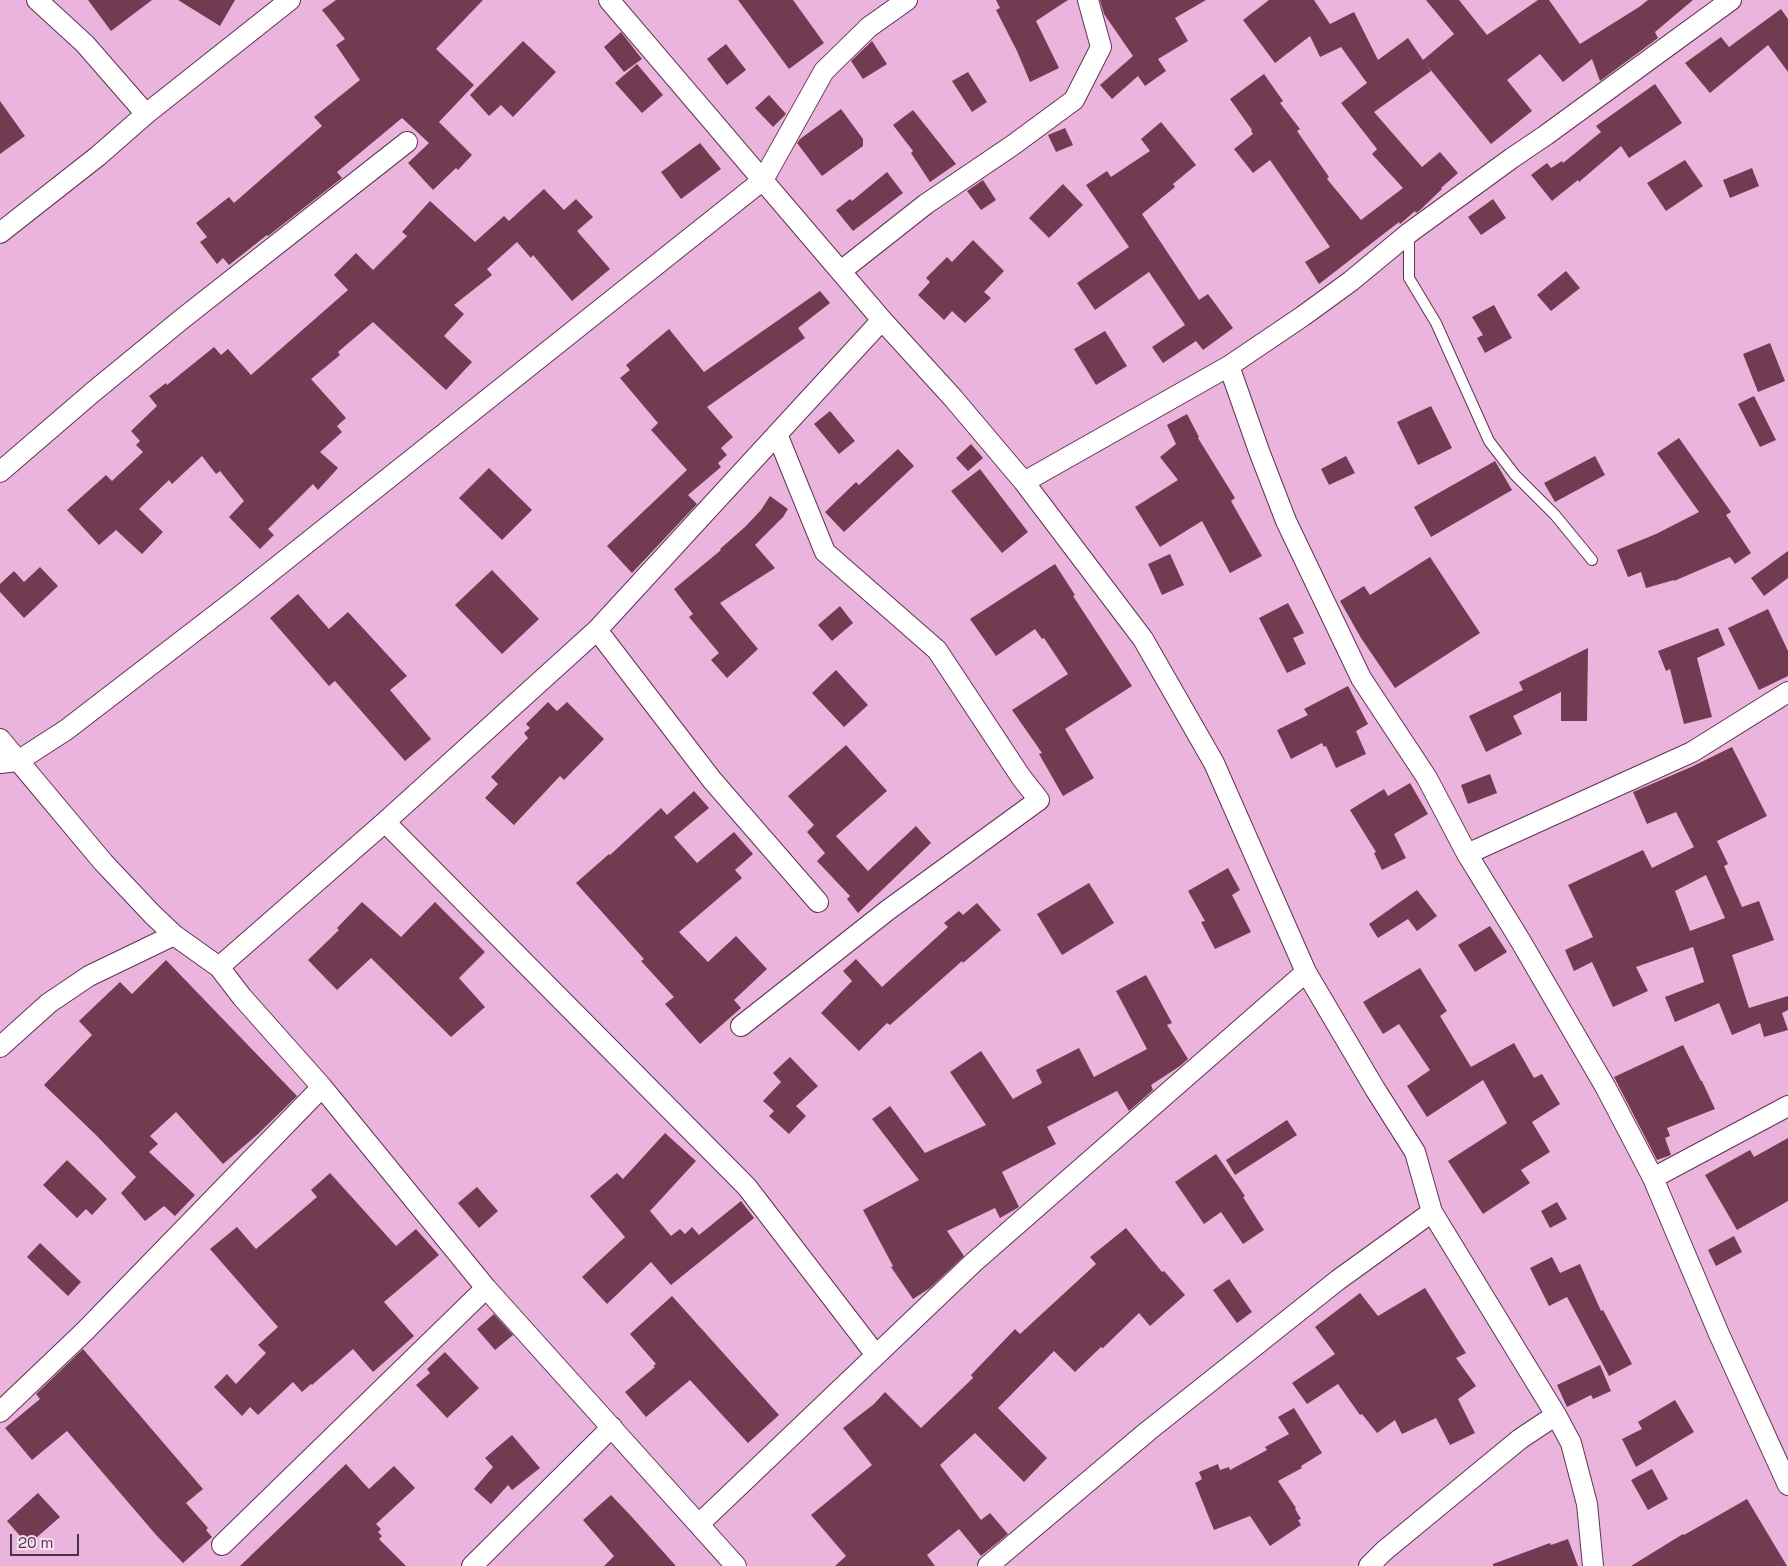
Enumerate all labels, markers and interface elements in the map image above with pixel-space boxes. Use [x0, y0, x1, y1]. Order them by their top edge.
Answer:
scale bar [12, 1524, 81, 1556]
text: 20 m [18, 1533, 53, 1552]

